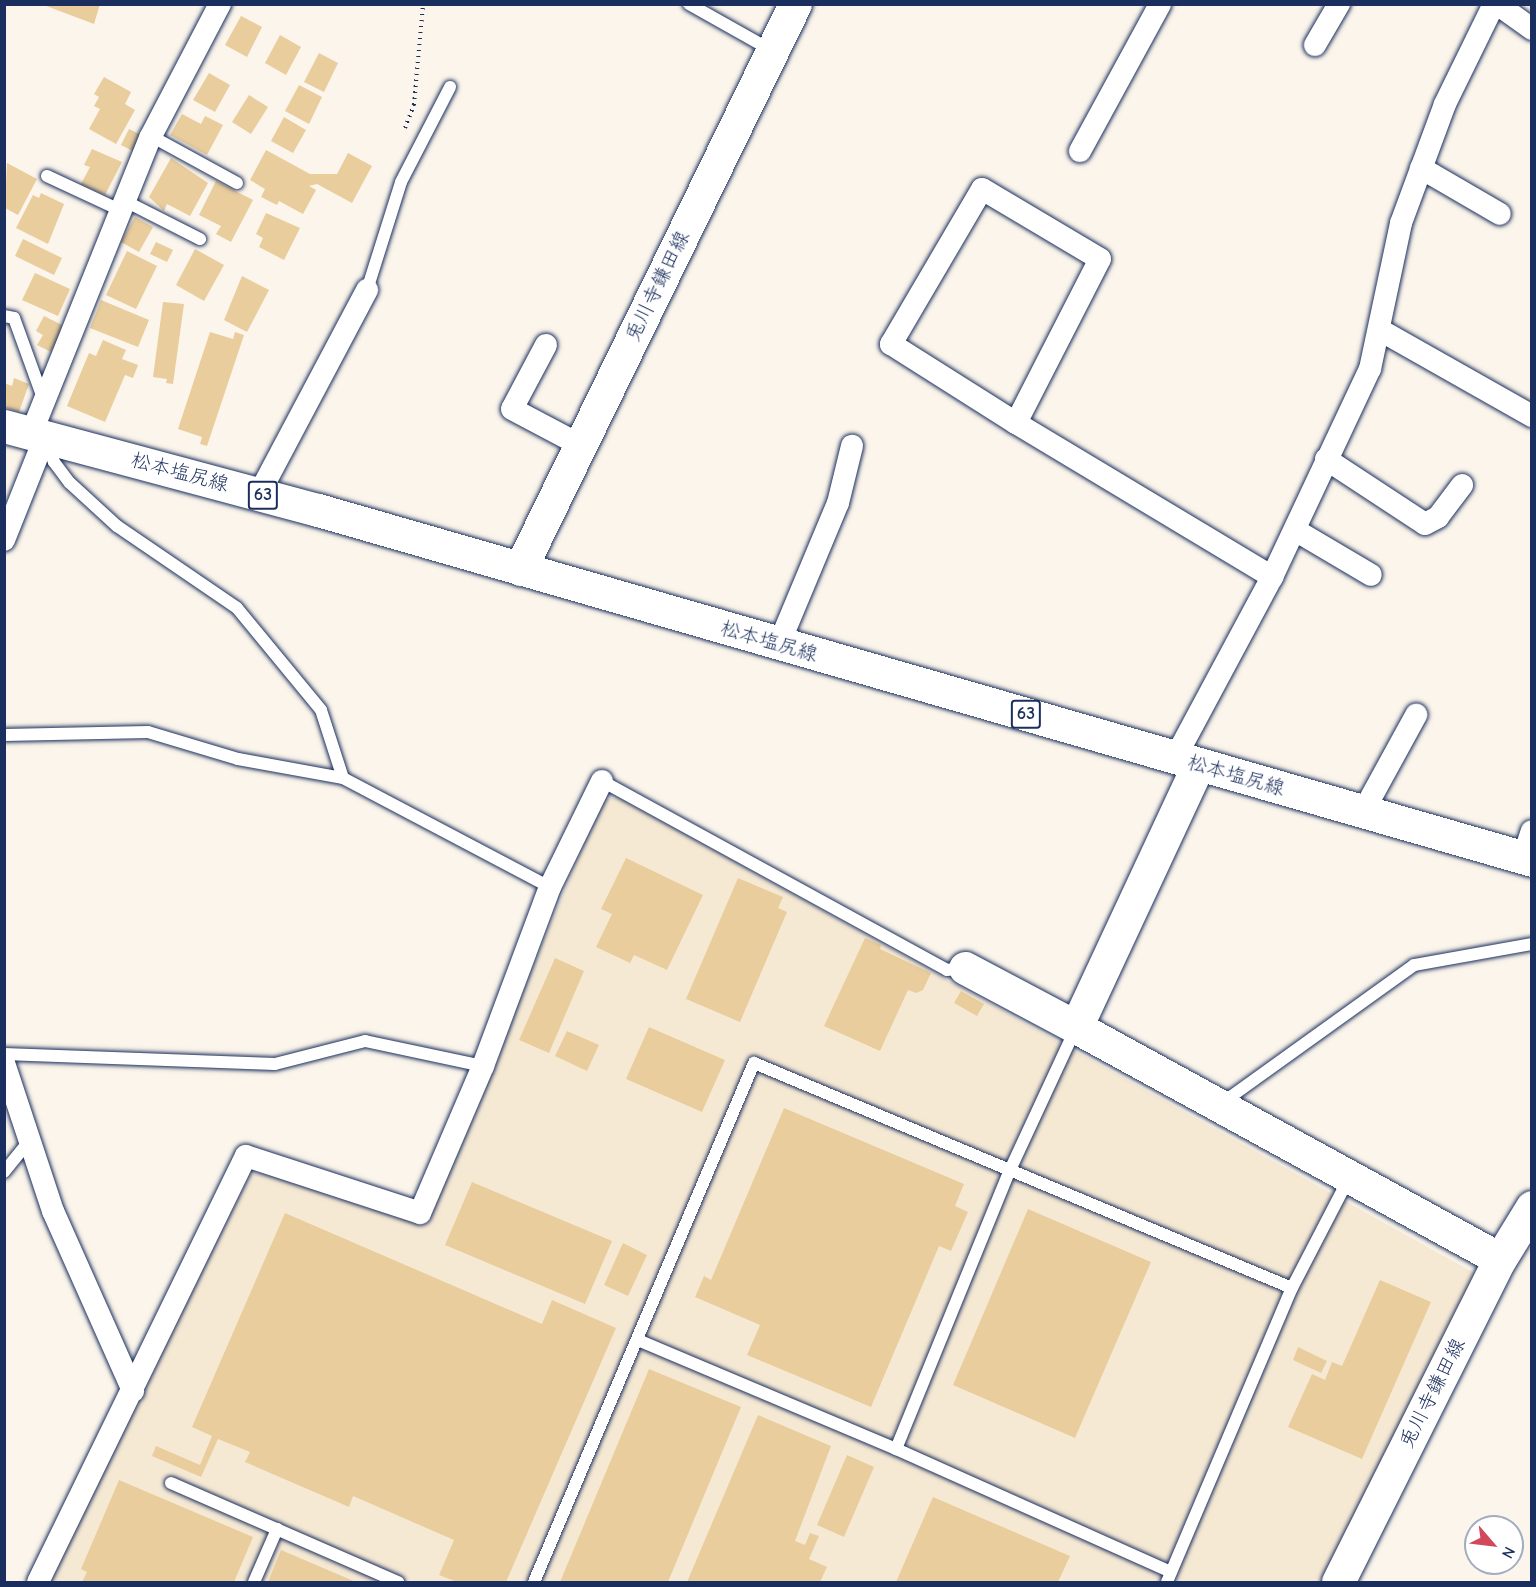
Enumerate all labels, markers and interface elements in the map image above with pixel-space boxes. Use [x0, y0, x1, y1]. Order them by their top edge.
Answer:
street label: 兎川寺鎌田線 [620, 227, 694, 345]
street label: 松本塩尻線 [129, 447, 231, 497]
road number: 63 [246, 480, 280, 510]
street label: 松本塩尻線 [718, 616, 820, 666]
road number: 63 [1010, 699, 1042, 729]
street label: 松本塩尻線 [1185, 750, 1287, 800]
street label: 兎川寺鎌田線 [1394, 1334, 1470, 1452]
north arrow [1464, 1515, 1524, 1575]
text: N [1498, 1544, 1519, 1561]

